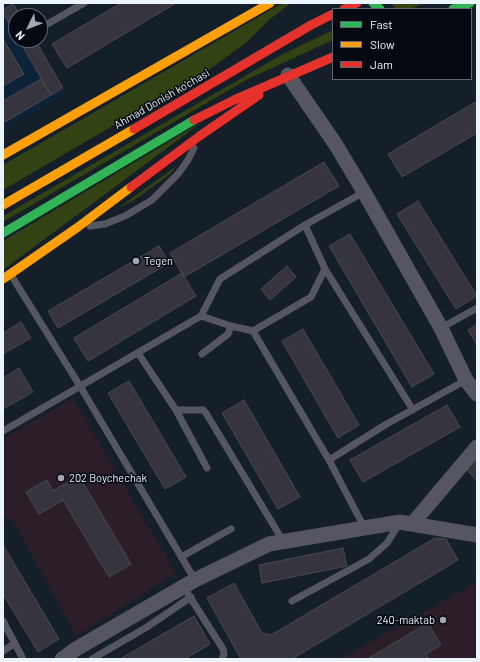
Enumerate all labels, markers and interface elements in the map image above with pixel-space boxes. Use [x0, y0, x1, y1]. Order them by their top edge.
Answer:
north arrow [8, 8, 48, 48]
legend [332, 8, 472, 80]
text: Fast [370, 17, 393, 31]
text: N [12, 29, 27, 43]
text: Slow [370, 37, 395, 51]
text: Jam [370, 57, 393, 71]
street label: Ahmad Donish ko'chasi [112, 66, 212, 132]
place label: Tegen [144, 254, 173, 268]
marker: Tegen [131, 256, 141, 266]
place label: 202 Boychechak [69, 471, 147, 485]
marker: 202 Boychechak [56, 473, 66, 483]
place label: 240-maktab [377, 613, 435, 627]
marker: 240-maktab [438, 615, 448, 625]

